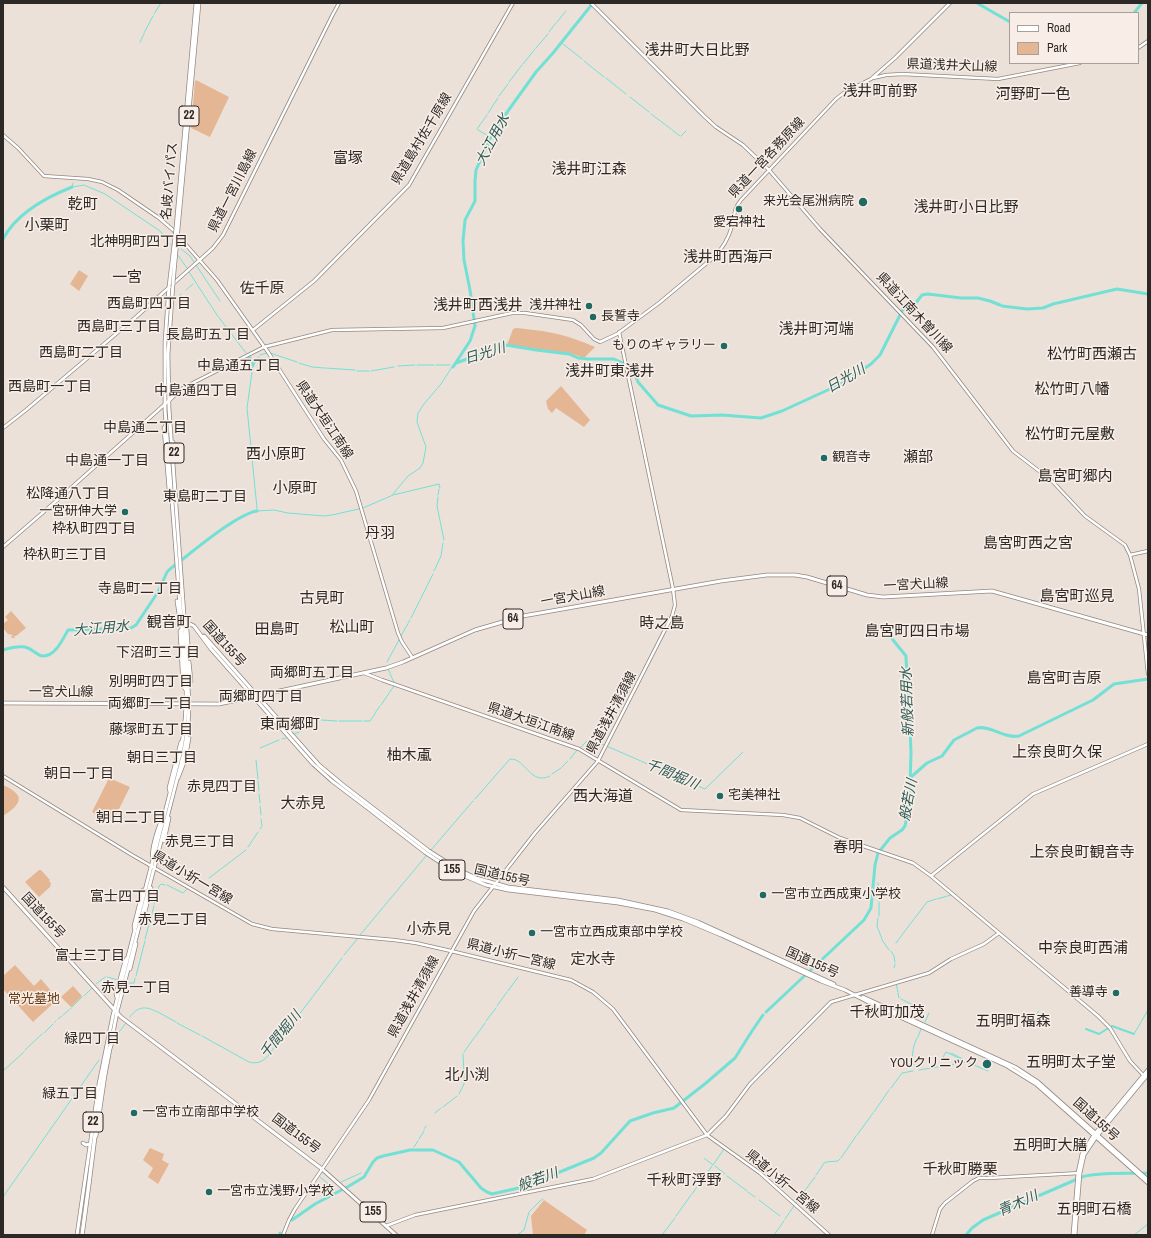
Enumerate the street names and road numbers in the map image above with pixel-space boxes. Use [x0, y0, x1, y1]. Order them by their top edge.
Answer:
street label: 県道浅井犬山線 [906, 57, 998, 75]
street label: 県道島村佐千原線 [389, 90, 455, 188]
road number: 22 [179, 106, 199, 126]
street label: 県道一宮各務原線 [726, 115, 808, 201]
street label: 名岐バイパス [159, 141, 181, 221]
street label: 県道一宮川島線 [205, 147, 261, 235]
street label: 県道江南木曽川線 [873, 270, 955, 356]
street label: 県道大垣江南線 [292, 378, 356, 462]
road number: 22 [164, 443, 184, 463]
road number: 64 [827, 576, 847, 596]
street label: 一宮犬山線 [883, 576, 949, 594]
street label: 一宮犬山線 [540, 584, 606, 610]
road number: 64 [503, 609, 523, 629]
street label: 国道155号 [199, 618, 249, 670]
street label: 県道浅井清須線 [584, 669, 640, 757]
street label: 一宮犬山線 [29, 685, 93, 701]
street label: 県道大垣江南線 [485, 700, 577, 744]
street label: 県道小折一宮線 [149, 848, 235, 908]
road number: 155 [439, 860, 465, 880]
street label: 国道155号 [473, 862, 531, 890]
street label: 国道155号 [18, 890, 68, 942]
street label: 県道小折一宮線 [465, 936, 557, 974]
street label: 国道155号 [783, 944, 841, 982]
street label: 県道浅井清須線 [385, 953, 443, 1041]
street label: 国道155号 [1070, 1095, 1122, 1145]
street label: 国道155号 [269, 1111, 323, 1157]
road number: 22 [83, 1112, 103, 1132]
street label: 県道小折一宮線 [742, 1147, 822, 1217]
road number: 155 [360, 1202, 386, 1222]

